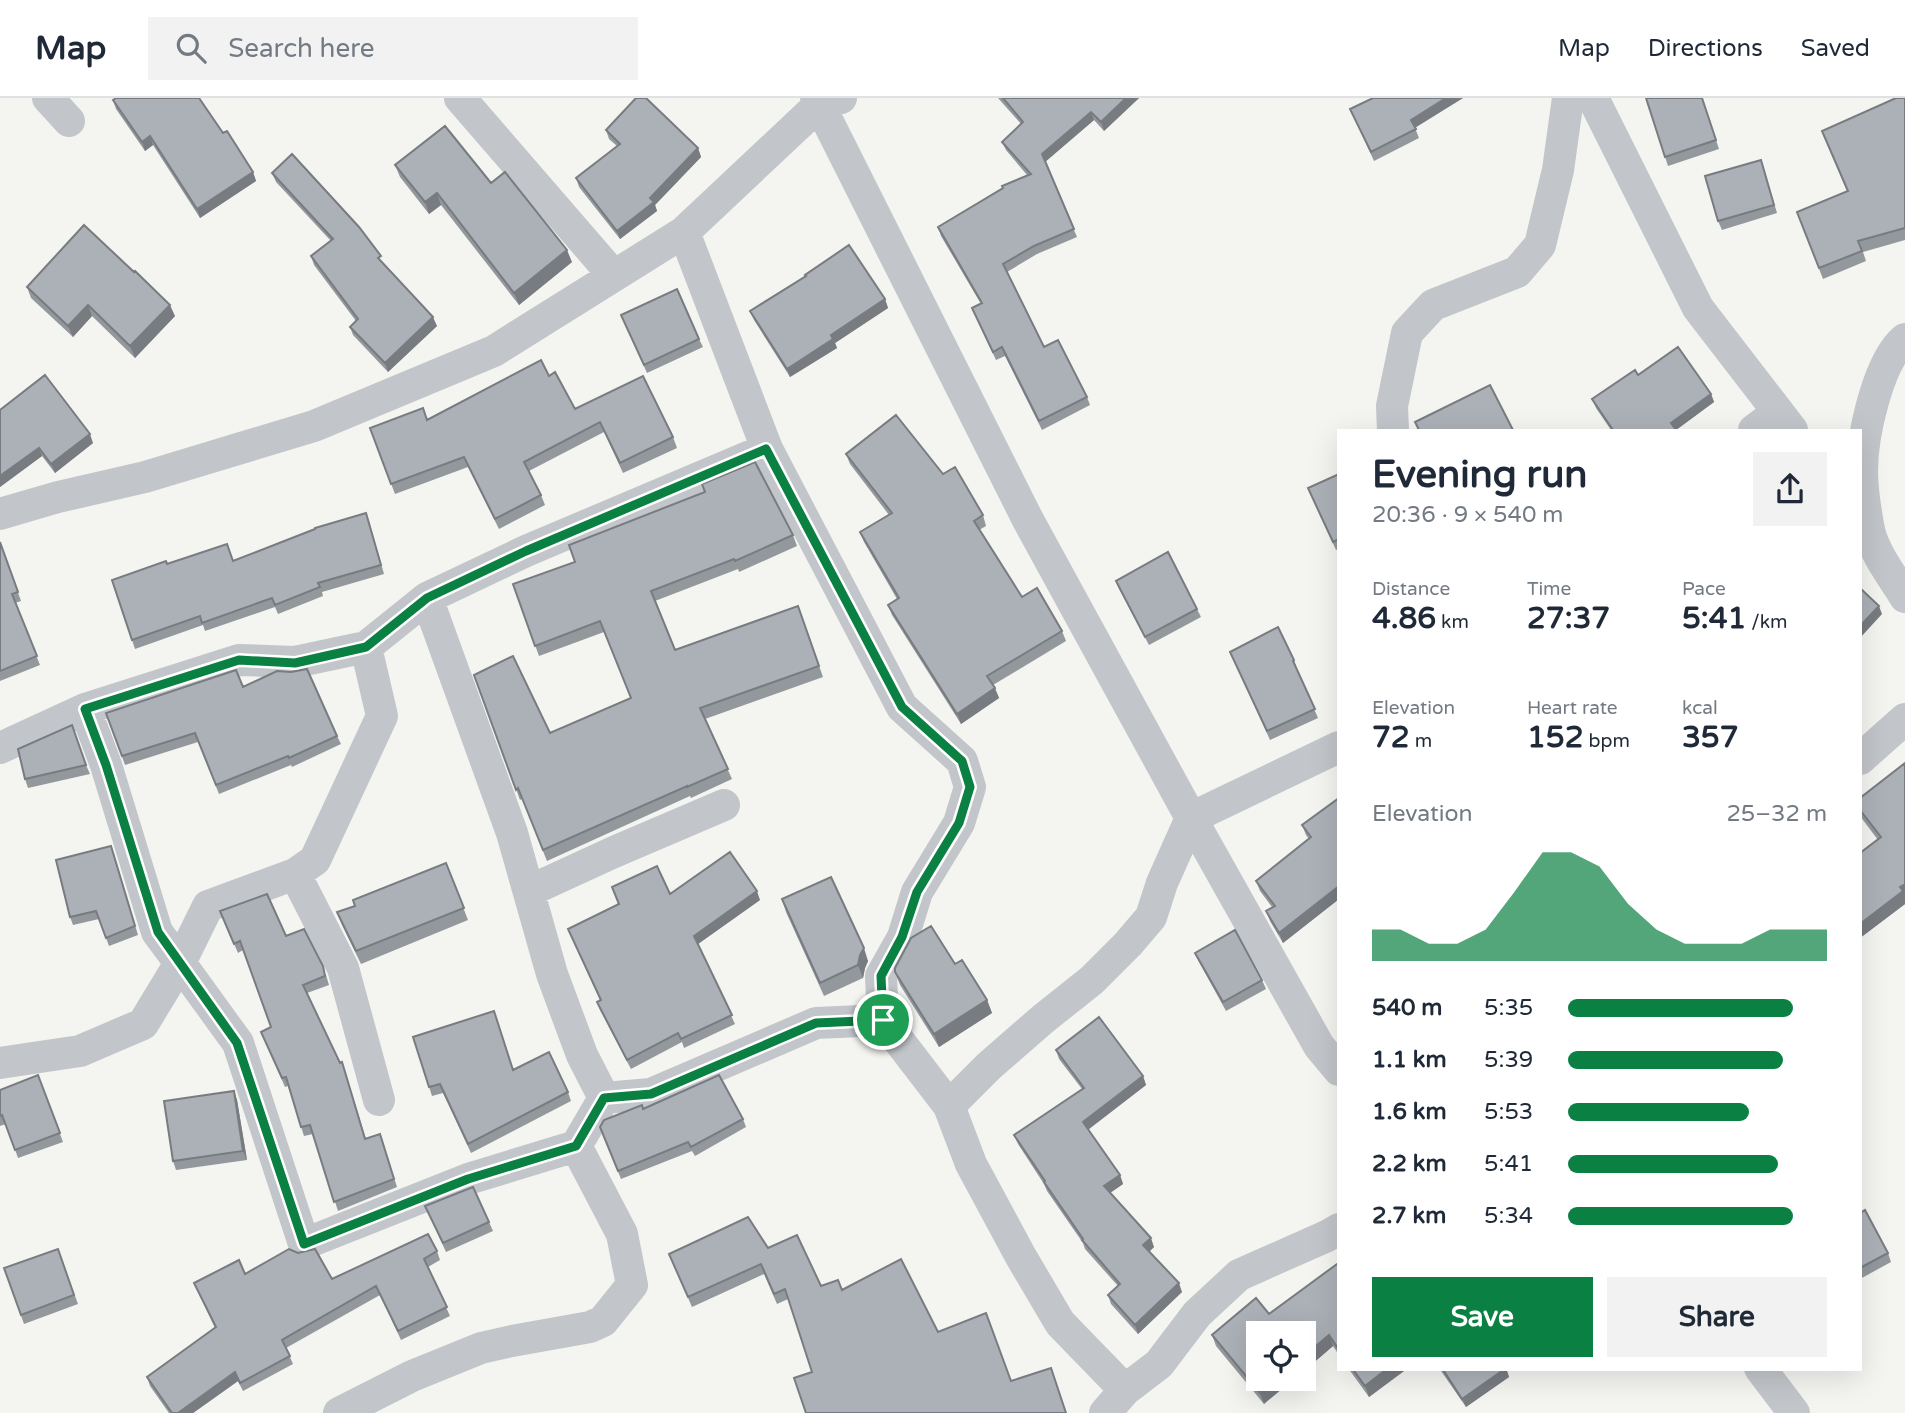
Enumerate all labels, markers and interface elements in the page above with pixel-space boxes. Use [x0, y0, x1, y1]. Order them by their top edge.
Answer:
search box [148, 17, 638, 80]
text: Map [35, 29, 106, 68]
icon: search [172, 29, 210, 67]
text: Search here [228, 33, 374, 64]
text: Map [1558, 34, 1610, 63]
text: Directions [1648, 34, 1763, 63]
text: Saved [1801, 34, 1870, 63]
text: Evening run [1372, 452, 1587, 498]
button: share [1753, 452, 1827, 526]
text: 20:36 · 9 × 540 m [1372, 501, 1563, 529]
text: Distance [1372, 578, 1450, 600]
text: Time [1527, 578, 1571, 600]
text: Pace [1682, 578, 1726, 600]
text: 4.86 [1372, 600, 1436, 637]
text: 27:37 [1527, 600, 1610, 637]
text: 5:41 [1682, 600, 1746, 637]
text: km [1436, 611, 1469, 633]
text: /km [1746, 611, 1787, 633]
text: Elevation [1372, 697, 1455, 719]
text: Heart rate [1527, 697, 1618, 719]
text: kcal [1682, 697, 1718, 719]
text: 72 [1372, 719, 1410, 756]
text: 152 [1527, 719, 1584, 756]
text: 357 [1682, 719, 1739, 756]
text: m [1410, 730, 1432, 752]
text: bpm [1584, 730, 1630, 752]
text: Elevation [1372, 800, 1473, 828]
text: 25–32 m [1726, 800, 1827, 828]
pin [853, 990, 913, 1050]
text: 540 m [1372, 994, 1442, 1022]
text: 5:35 [1484, 994, 1533, 1022]
icon: arrive [864, 1001, 902, 1039]
text: 1.1 km [1372, 1046, 1447, 1074]
text: 5:39 [1484, 1046, 1533, 1074]
text: 1.6 km [1372, 1098, 1447, 1126]
text: 5:53 [1484, 1098, 1533, 1126]
text: 2.2 km [1372, 1150, 1447, 1178]
text: 5:41 [1484, 1150, 1533, 1178]
text: 2.7 km [1372, 1202, 1446, 1230]
text: 5:34 [1484, 1202, 1533, 1230]
button: Save [1372, 1277, 1593, 1357]
button: Share [1607, 1277, 1827, 1357]
map controls [1246, 1321, 1316, 1391]
button: locate [1246, 1321, 1316, 1391]

